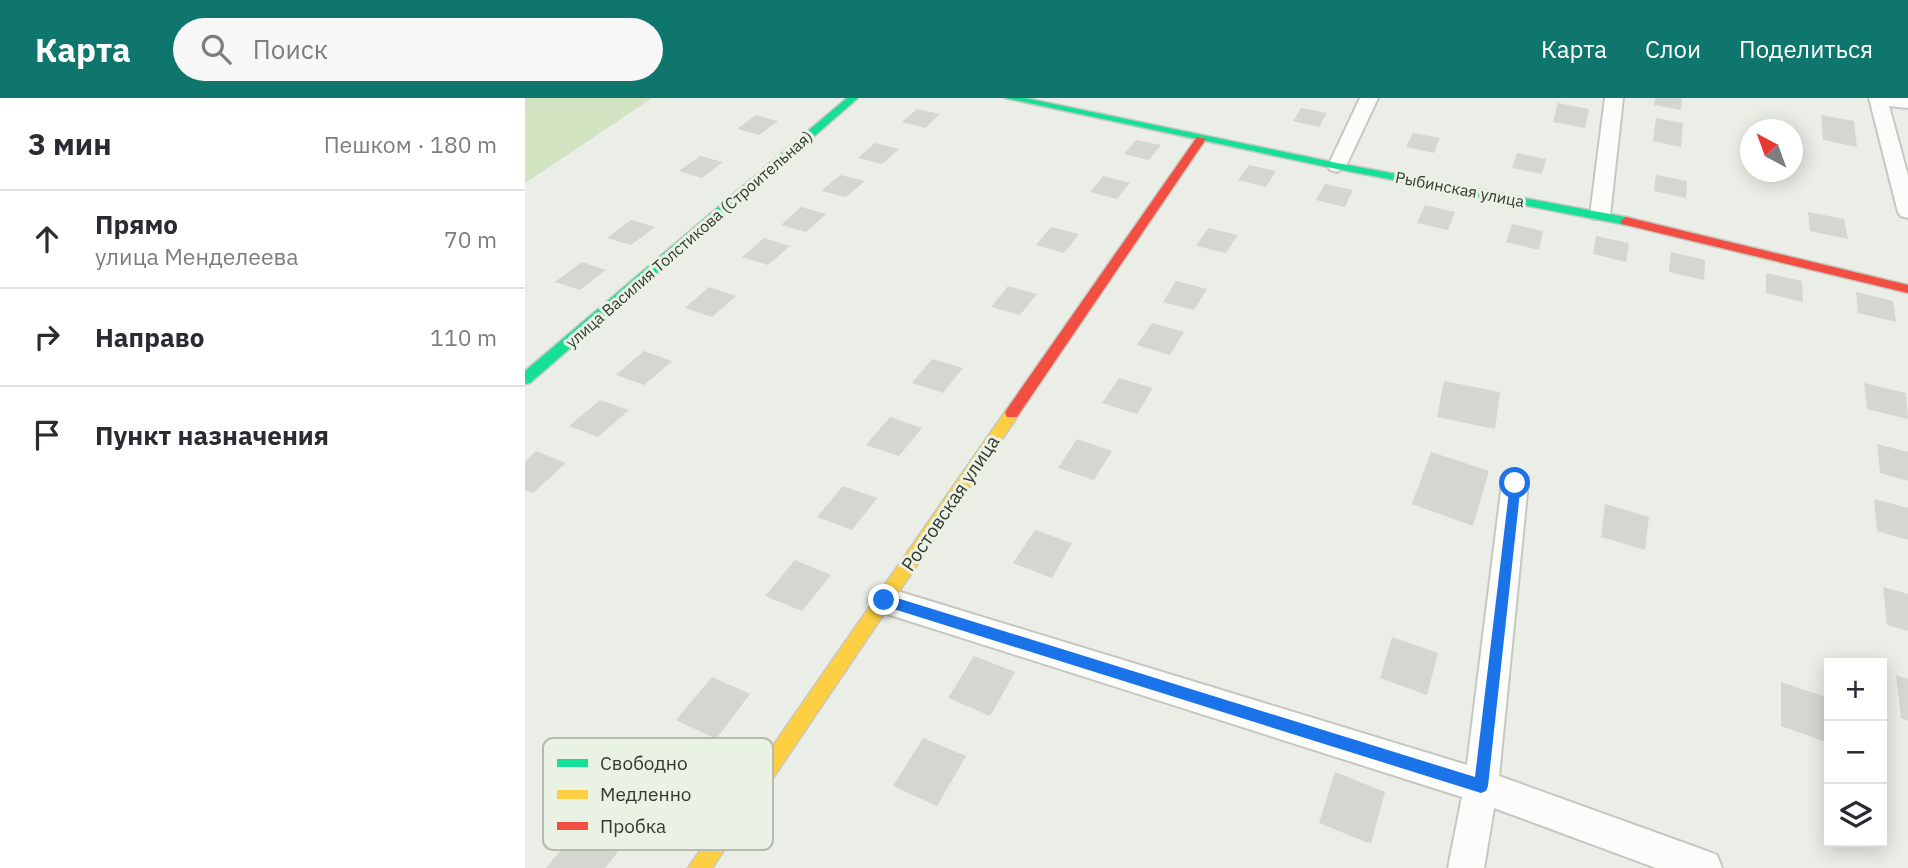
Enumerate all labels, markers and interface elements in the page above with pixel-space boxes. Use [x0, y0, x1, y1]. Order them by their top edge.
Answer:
search box [173, 18, 663, 81]
text: Карта [35, 28, 131, 71]
icon: search [197, 30, 235, 68]
text: Поиск [253, 32, 328, 66]
text: Карта [1541, 33, 1607, 65]
text: Слои [1645, 33, 1701, 65]
text: Поделиться [1739, 33, 1873, 65]
north arrow [1740, 119, 1803, 182]
text: 3 мин [28, 124, 112, 163]
street label: улица Василия Толстикова (Строительная) [561, 126, 817, 352]
text: Пешком · 180 m [324, 129, 497, 159]
street label: Рыбинская улица [1394, 167, 1527, 211]
text: Прямо [95, 207, 178, 241]
icon: ahead [28, 220, 66, 258]
text: 70 m [444, 224, 497, 254]
text: улица Менделеева [95, 241, 299, 271]
icon: right [28, 318, 66, 356]
text: Направо [95, 320, 204, 354]
text: 110 m [430, 322, 497, 352]
icon: arrive [28, 416, 66, 454]
text: Пункт назначения [95, 418, 329, 452]
street label: Ростовская улица [896, 431, 1004, 575]
route start [1499, 467, 1530, 498]
route end [868, 584, 899, 615]
map controls [1824, 658, 1887, 847]
button: + [1824, 658, 1887, 721]
button: − [1824, 721, 1887, 784]
legend [543, 738, 773, 850]
text: Свободно [600, 751, 688, 775]
text: Медленно [600, 782, 691, 806]
button: layers [1824, 784, 1887, 847]
text: Пробка [600, 814, 666, 838]

